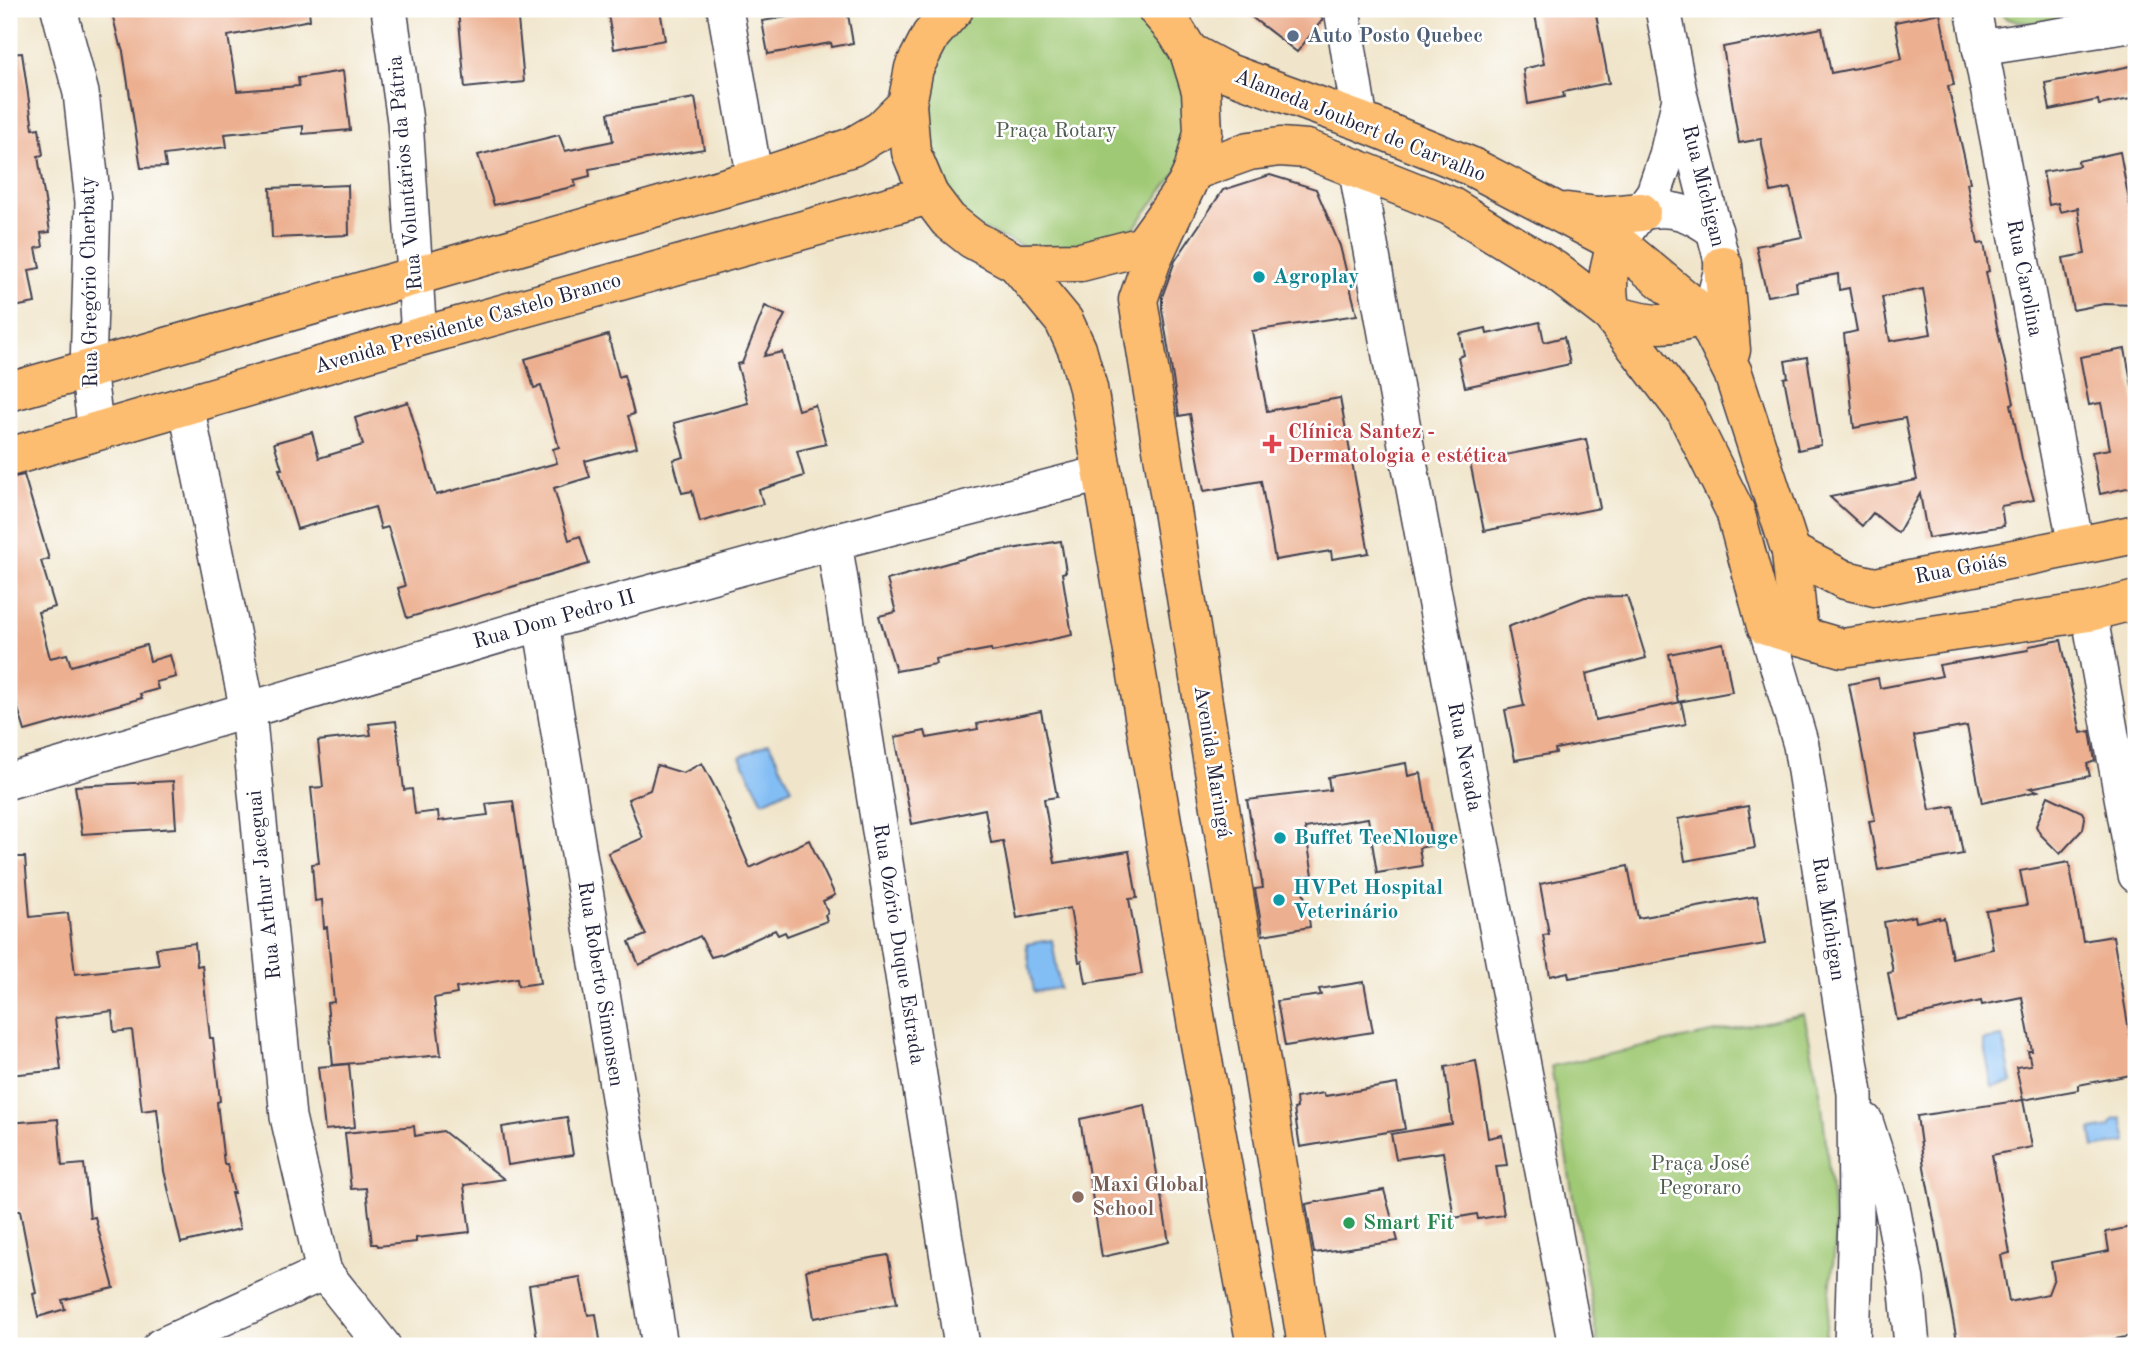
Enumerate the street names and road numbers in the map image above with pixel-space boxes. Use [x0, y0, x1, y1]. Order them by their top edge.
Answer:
street label: Rua Voluntários da Pátria [385, 55, 427, 291]
street label: Alameda Joubert de Carvalho [1231, 66, 1489, 186]
street label: Rua Michigan [1678, 123, 1728, 249]
street label: Rua Gregório Cherbaty [78, 176, 102, 388]
street label: Rua Carolina [2002, 218, 2046, 338]
street label: Avenida Presidente Castelo Branco [312, 270, 624, 378]
street label: Rua Goiás [1913, 550, 2009, 588]
street label: Rua Dom Pedro II [471, 587, 637, 653]
street label: Avenida Maringá [1190, 684, 1234, 840]
street label: Rua Nevada [1443, 701, 1485, 813]
street label: Rua Arthur Jaceguai [245, 789, 285, 981]
street label: Rua Ozório Duque Estrada [869, 822, 927, 1066]
street label: Rua Michigan [1808, 856, 1848, 982]
street label: Rua Roberto Simonsen [573, 880, 627, 1088]

